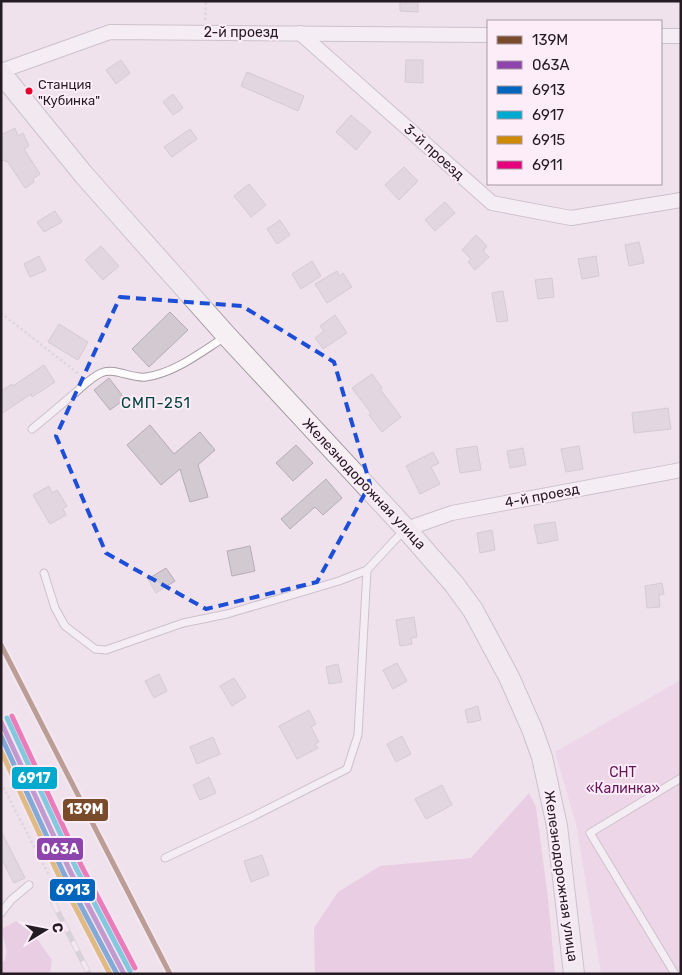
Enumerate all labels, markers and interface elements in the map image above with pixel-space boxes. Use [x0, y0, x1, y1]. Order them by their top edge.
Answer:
legend [487, 20, 662, 185]
street label: 2-й проезд [204, 24, 278, 41]
text: 139М [532, 31, 568, 49]
text: 063А [532, 56, 570, 74]
place label: Станция "Кубинка" [38, 77, 100, 108]
text: 6913 [532, 81, 565, 99]
marker: Станция "Кубинка" [24, 86, 34, 96]
text: 6917 [532, 106, 564, 124]
street label: 3-й проезд [400, 121, 468, 183]
text: 6915 [532, 131, 565, 149]
text: 6911 [532, 156, 563, 174]
district label: СМП-251 [121, 394, 191, 412]
street label: Железнодорожная улица [299, 415, 429, 553]
street label: 4-й проезд [503, 480, 581, 512]
park label: СНТ «Калинка» [586, 764, 660, 797]
line badge: 6917 [11, 766, 58, 790]
text: 6917 [17, 770, 51, 787]
street label: Железнодорожная улица [541, 789, 581, 963]
line badge: 139М [62, 798, 109, 822]
text: 139М [67, 801, 103, 818]
line badge: 063А [36, 837, 84, 861]
text: 063А [41, 841, 79, 858]
line badge: 6913 [49, 878, 96, 902]
text: 6913 [56, 882, 90, 899]
north arrow [20, 905, 70, 955]
text: С [48, 922, 67, 934]

